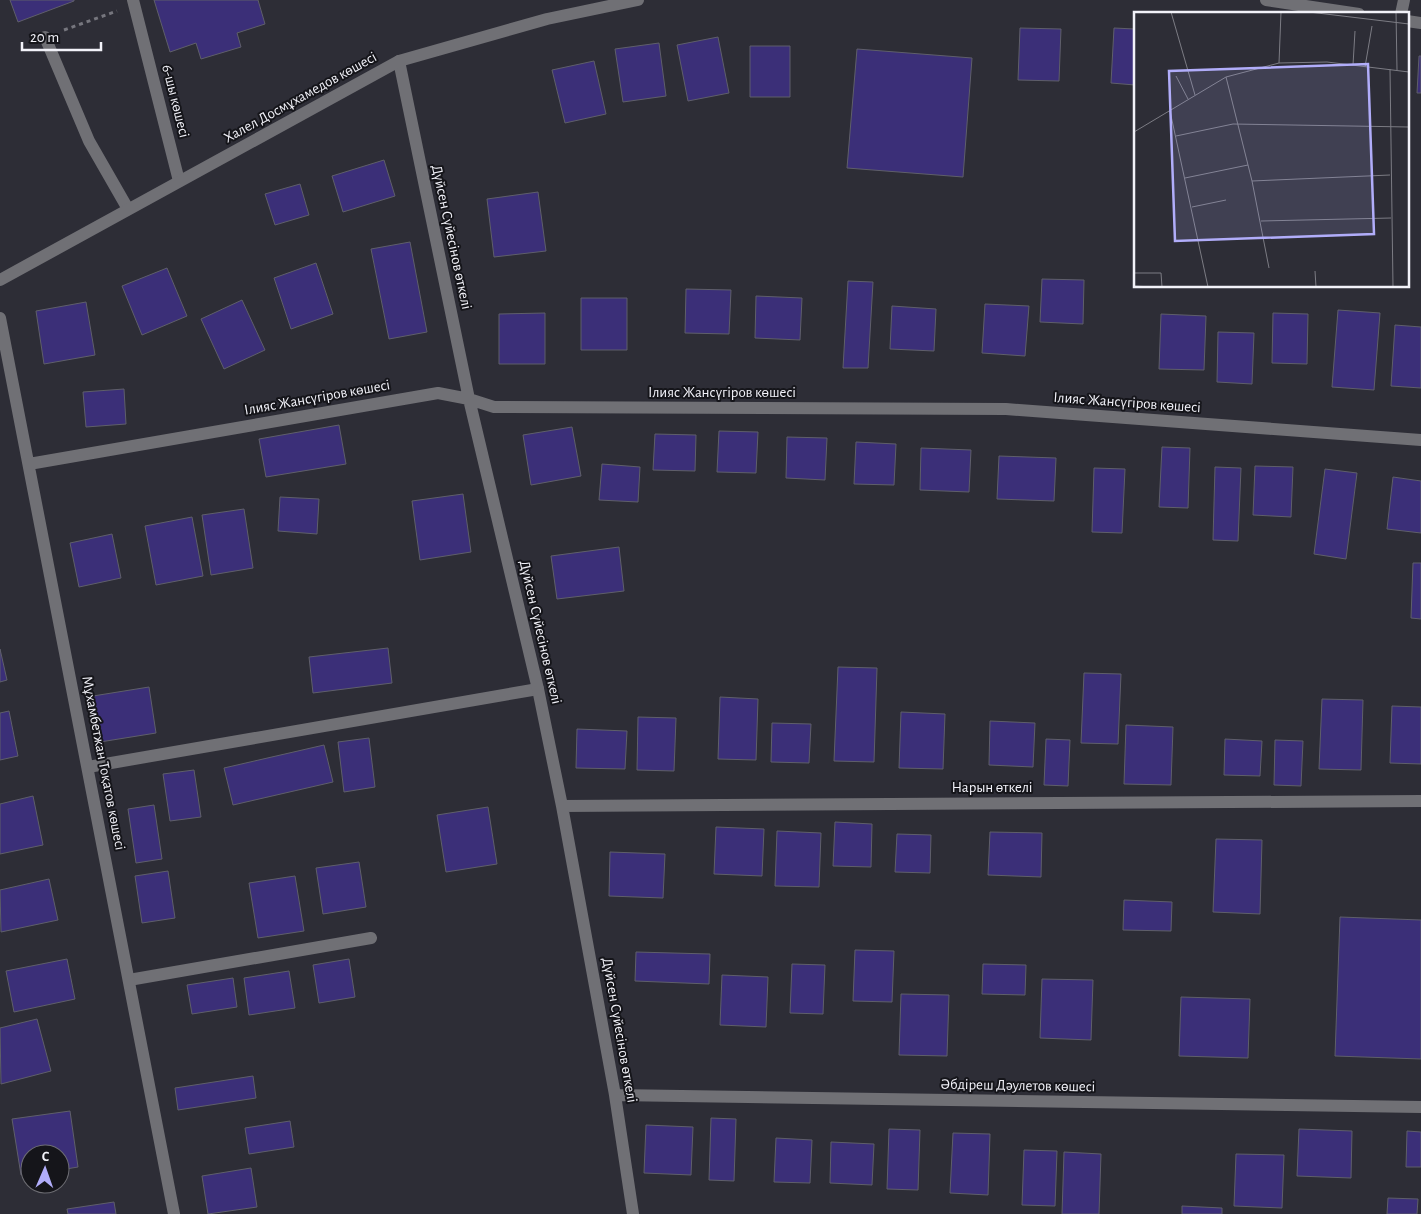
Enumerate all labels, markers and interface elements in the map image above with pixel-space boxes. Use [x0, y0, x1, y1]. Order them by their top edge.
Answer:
inset map [1134, 12, 1408, 288]
scale bar [22, 20, 101, 52]
text: 20 m [30, 30, 59, 45]
street label: Халел Досмұхамедов көшесі [221, 49, 379, 146]
street label: 6-шы көшесі [159, 63, 192, 139]
street label: Дүйсен Сүйесінов өткелі [429, 164, 474, 311]
street label: Ілияс Жансүгіров көшесі [243, 377, 391, 418]
street label: Ілияс Жансүгіров көшесі [648, 385, 796, 400]
street label: Ілияс Жансүгіров көшесі [1053, 390, 1201, 415]
street label: Дүйсен Сүйесінов өткелі [517, 559, 564, 706]
street label: Мұхамбетжан Тоқатов көшесі [79, 675, 128, 851]
street label: Нарын өткелі [951, 780, 1033, 795]
street label: Дүйсен Сүйесінов өткелі [599, 956, 640, 1104]
street label: Әбдіреш Дәулетов көшесі [941, 1077, 1095, 1094]
north arrow [20, 1144, 70, 1194]
text: С [41, 1150, 50, 1164]

